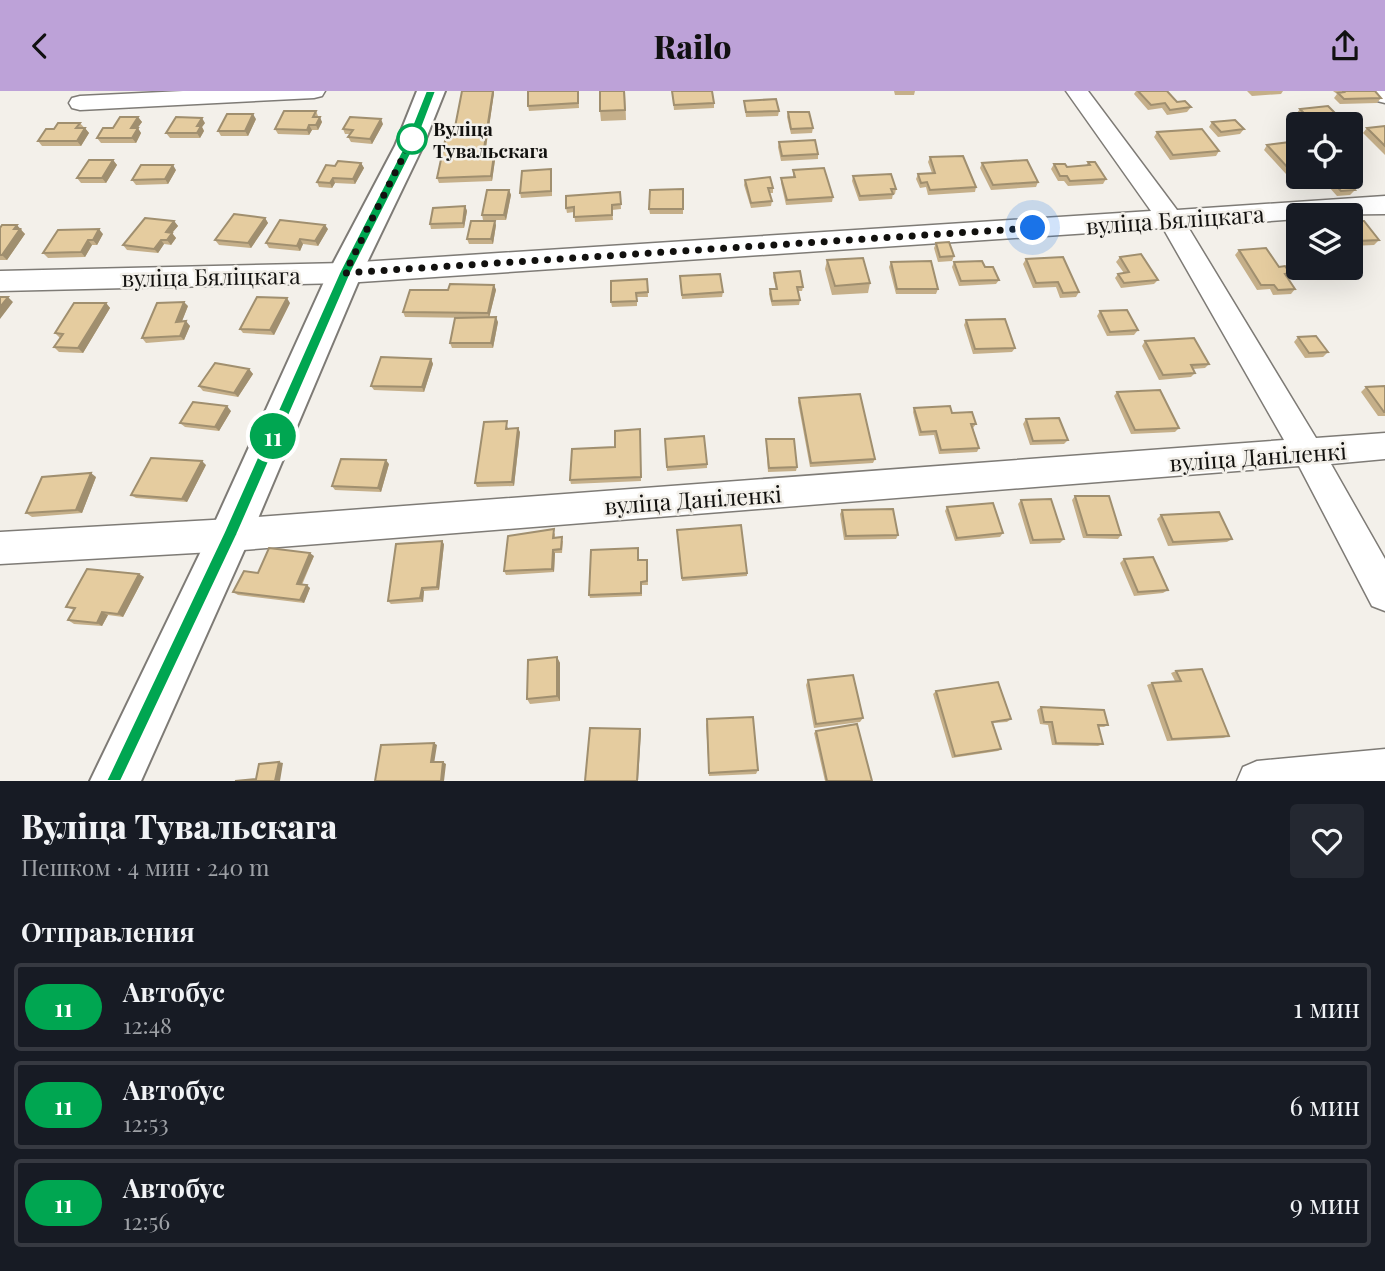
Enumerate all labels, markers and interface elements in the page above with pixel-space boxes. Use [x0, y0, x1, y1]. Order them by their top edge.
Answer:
text: Railo [654, 24, 731, 67]
icon: back [21, 27, 59, 65]
icon: share [1326, 27, 1364, 65]
map controls [1286, 112, 1363, 280]
button: locate [1286, 112, 1363, 189]
place label: Вуліца Тувальскага [433, 115, 548, 163]
marker: Вуліца Тувальскага [397, 124, 427, 154]
street label: вуліца Бяліцкага [1085, 197, 1266, 241]
button: layers [1286, 203, 1363, 280]
your location [1015, 210, 1050, 245]
street label: вуліца Бяліцкага [121, 259, 301, 293]
line badge: 11 [242, 413, 304, 459]
text: 11 [264, 420, 282, 452]
street label: вуліца Даніленкі [1168, 434, 1348, 478]
street label: вуліца Даніленкі [603, 477, 783, 521]
text: Вуліца Тувальскага [21, 803, 337, 847]
button: heart [1290, 804, 1364, 878]
text: Пешком · 4 мин · 240 m [21, 851, 270, 882]
text: Отправления [21, 914, 195, 949]
text: Автобус [123, 974, 225, 1009]
text: 1 мин [1293, 990, 1360, 1025]
text: 11 [54, 991, 73, 1023]
text: 12:48 [123, 1009, 172, 1040]
text: Автобус [123, 1072, 225, 1107]
text: 6 мин [1289, 1088, 1360, 1123]
text: 11 [54, 1089, 73, 1121]
text: 12:53 [123, 1107, 169, 1138]
text: Автобус [123, 1170, 225, 1205]
text: 9 мин [1290, 1186, 1360, 1221]
text: 11 [54, 1187, 73, 1219]
text: 12:56 [123, 1205, 170, 1236]

